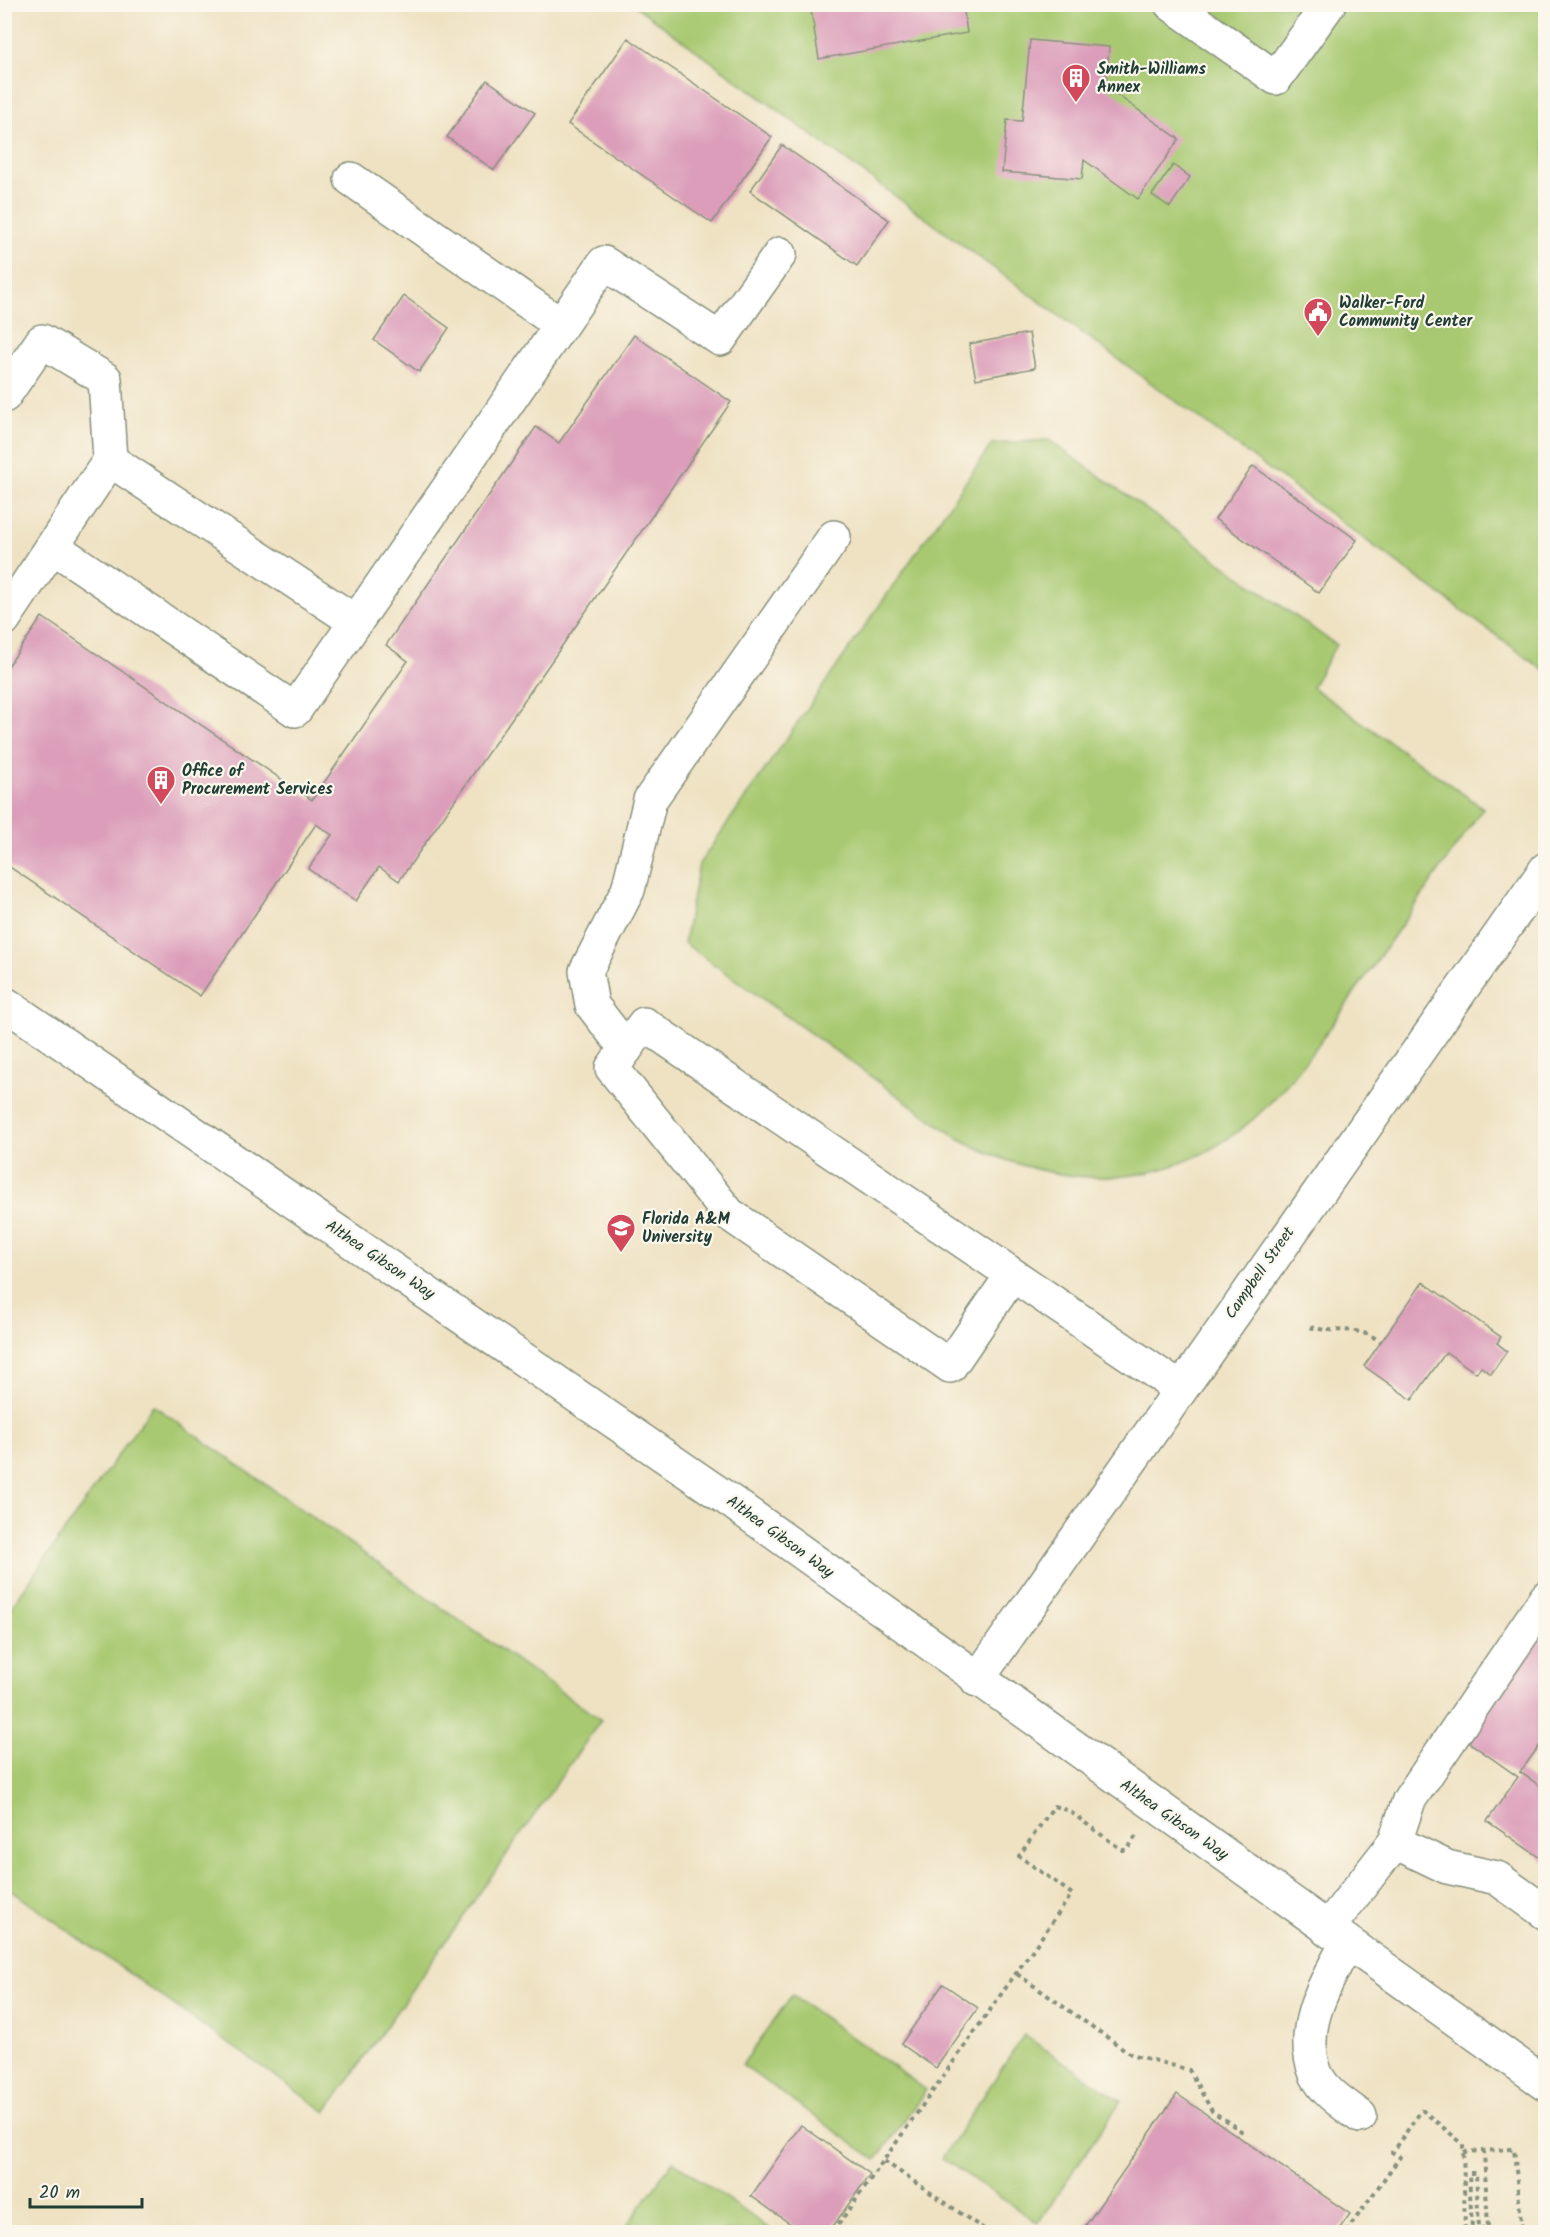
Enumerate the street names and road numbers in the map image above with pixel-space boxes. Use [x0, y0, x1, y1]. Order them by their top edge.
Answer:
street label: Althea Gibson Way [320, 1214, 440, 1306]
street label: Campbell Street [1219, 1221, 1302, 1324]
street label: Althea Gibson Way [721, 1489, 840, 1585]
street label: Althea Gibson Way [1114, 1773, 1234, 1867]

